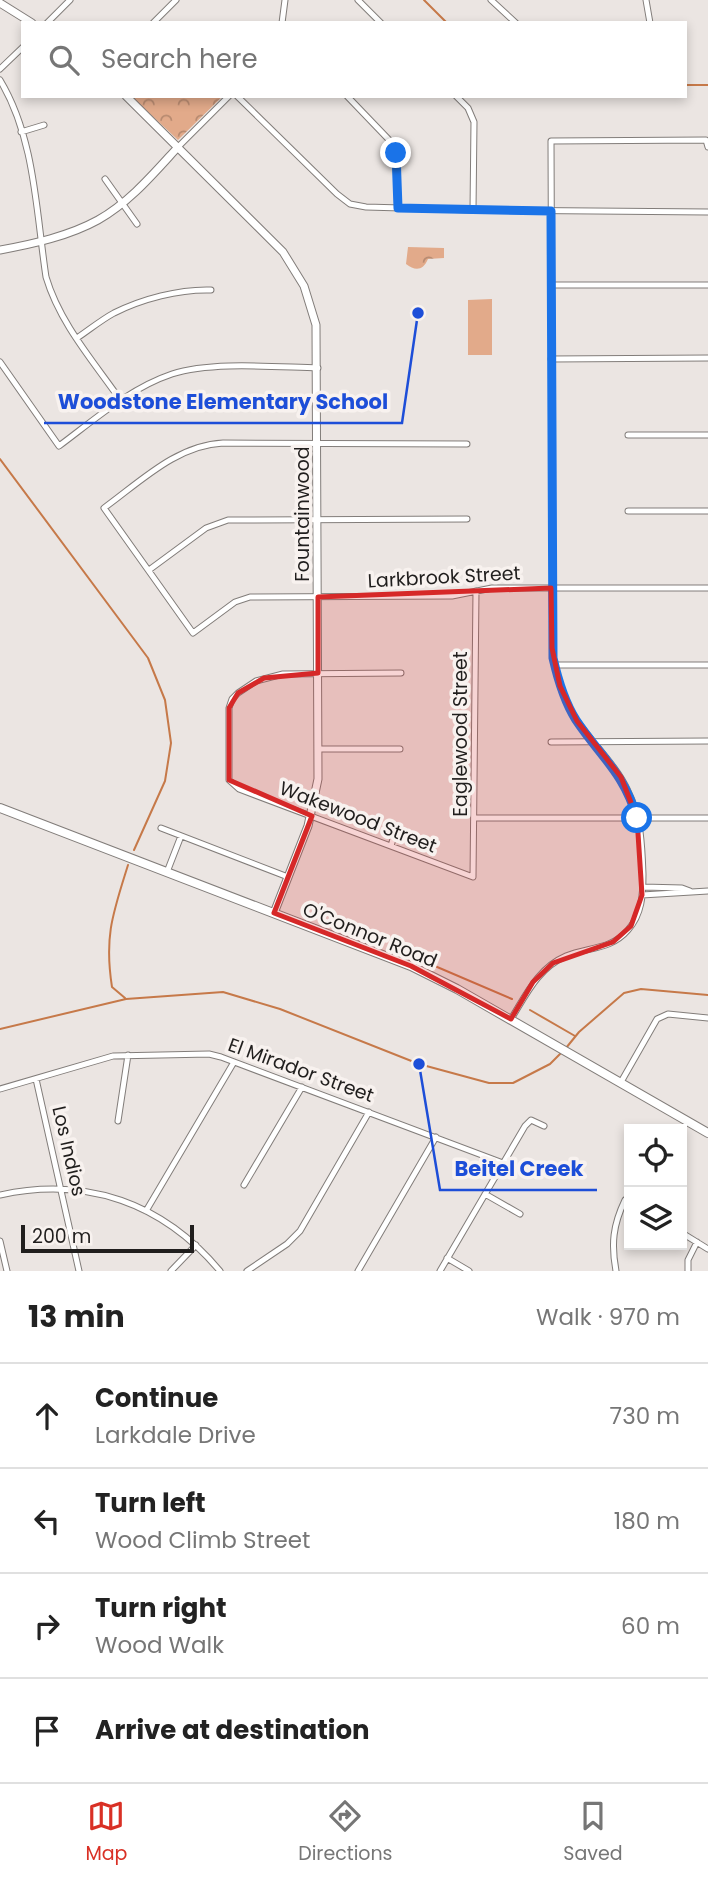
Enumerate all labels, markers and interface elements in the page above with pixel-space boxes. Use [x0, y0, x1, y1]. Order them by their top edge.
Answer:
search box [21, 21, 687, 98]
icon: search [45, 41, 83, 79]
text: Search here [101, 41, 258, 77]
route end [380, 137, 411, 168]
callout: Woodstone Elementary School [44, 381, 402, 423]
text: Woodstone Elementary School [58, 387, 388, 416]
street label: Fountainwood [289, 446, 316, 582]
street label: Larkbrook Street [367, 560, 521, 594]
street label: Eaglewood Street [447, 651, 474, 817]
street label: Wakewood Street [275, 775, 441, 859]
route start [621, 802, 652, 833]
street label: O'Connor Road [299, 896, 441, 974]
street label: El Mirador Street [224, 1031, 378, 1109]
street label: Los Indios [46, 1103, 92, 1199]
map controls [624, 1124, 687, 1250]
button: locate [624, 1124, 687, 1187]
callout: Beitel Creek [440, 1148, 597, 1190]
text: Beitel Creek [455, 1154, 583, 1183]
button: layers [624, 1187, 687, 1250]
scale bar [21, 1222, 194, 1254]
text: 200 m [32, 1223, 91, 1250]
text: 13 min [28, 1295, 125, 1338]
text: Walk · 970 m [536, 1301, 680, 1333]
text: Continue [95, 1380, 218, 1416]
icon: ahead [28, 1397, 66, 1435]
text: 730 m [610, 1400, 680, 1432]
text: Larkdale Drive [95, 1419, 256, 1451]
text: Turn left [95, 1485, 206, 1521]
icon: left [28, 1502, 66, 1540]
text: 180 m [614, 1505, 680, 1537]
text: Wood Climb Street [95, 1524, 310, 1556]
text: Turn right [95, 1590, 227, 1626]
icon: right [28, 1607, 66, 1645]
text: 60 m [621, 1610, 680, 1642]
text: Wood Walk [95, 1629, 224, 1661]
icon: arrive [28, 1712, 66, 1750]
text: Arrive at destination [95, 1712, 370, 1748]
tab: Map [85, 1797, 127, 1868]
tab: Directions [298, 1797, 393, 1868]
tab: Saved [563, 1797, 623, 1868]

